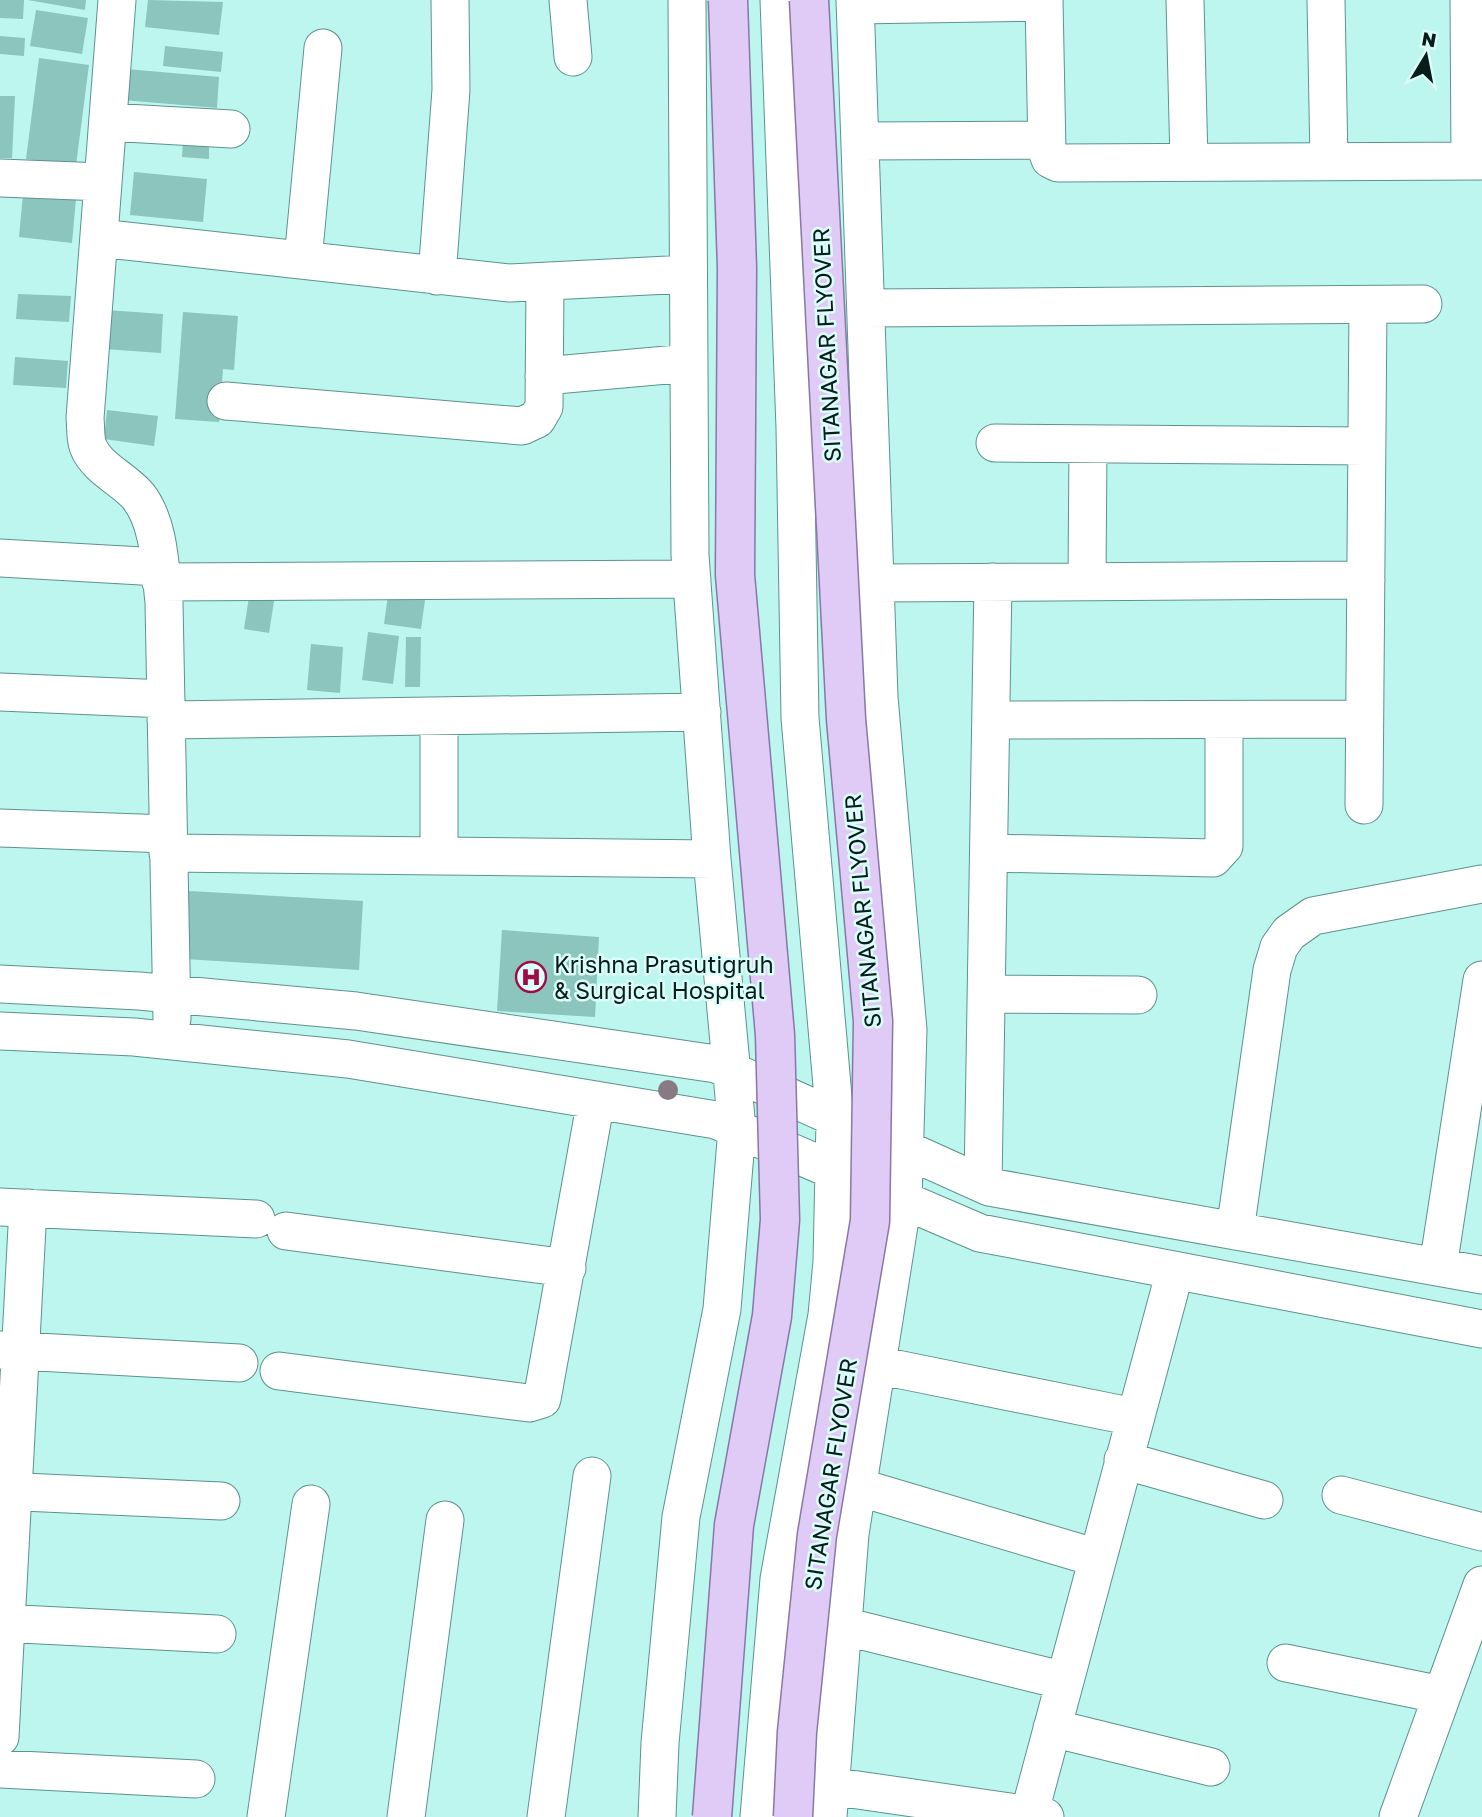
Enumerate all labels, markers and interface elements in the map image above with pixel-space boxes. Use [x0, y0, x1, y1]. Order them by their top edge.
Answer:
north arrow [1391, 21, 1461, 91]
text: N [1420, 26, 1438, 51]
street label: SITANAGAR FLYOVER [806, 227, 846, 463]
street label: SITANAGAR FLYOVER [838, 793, 886, 1029]
place label: Krishna Prasutigruh & Surgical Hospital [554, 950, 774, 1004]
hospital icon: Krishna Prasutigruh & Surgical Hospital [514, 960, 548, 994]
street label: SITANAGAR FLYOVER [798, 1356, 862, 1592]

